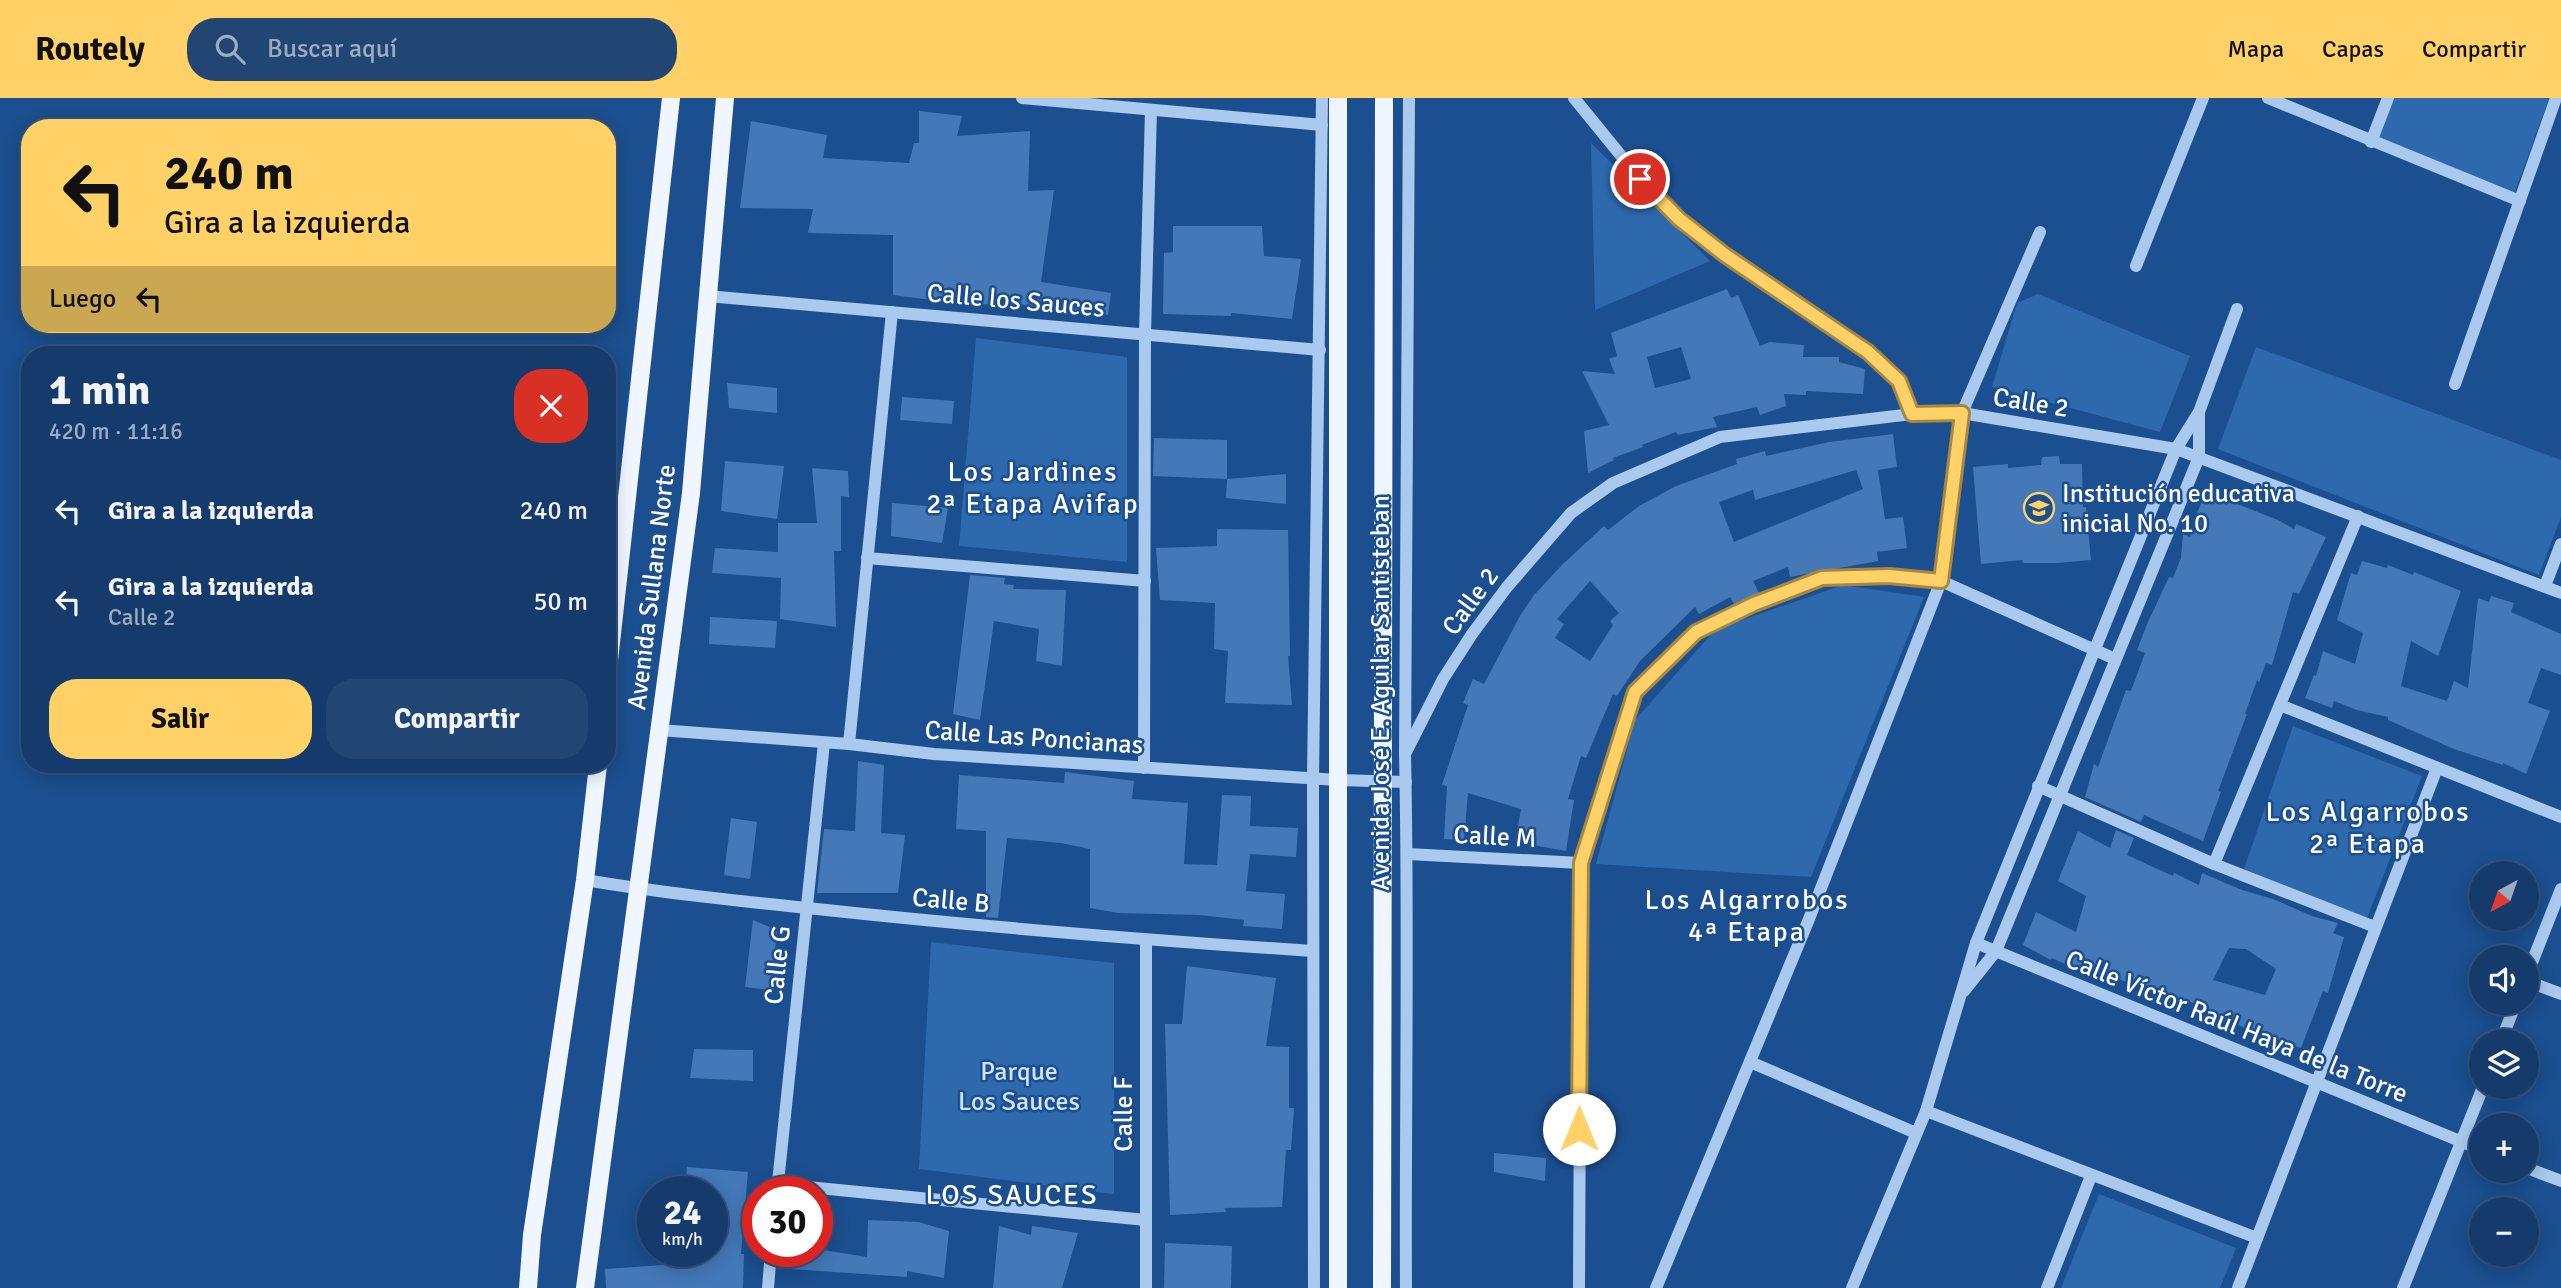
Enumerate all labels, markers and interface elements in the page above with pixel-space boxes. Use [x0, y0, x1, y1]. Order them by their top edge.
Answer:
search box [187, 18, 677, 81]
text: Routely [35, 29, 145, 70]
icon: search [211, 30, 249, 68]
text: Buscar aquí [267, 33, 397, 65]
text: Mapa [2228, 34, 2284, 64]
text: Capas [2322, 34, 2384, 64]
text: Compartir [2422, 34, 2526, 64]
text: 240 m [164, 143, 294, 203]
icon: left [49, 147, 140, 238]
pin [1610, 149, 1670, 209]
icon: arrive [1621, 160, 1659, 198]
text: Gira a la izquierda [164, 203, 411, 242]
street label: Calle los Sauces [926, 277, 1106, 325]
icon: left [130, 280, 168, 318]
text: Luego [49, 283, 116, 315]
text: 1 min [49, 365, 150, 416]
button: close [514, 369, 588, 443]
street label: Calle 2 [1991, 381, 2071, 425]
text: 420 m · 11:16 [49, 417, 183, 446]
district label: Los Jardines 2ª Etapa Avifap [926, 455, 1140, 521]
street label: Avenida Sullana Norte [621, 463, 683, 712]
place label: Institución educativa inicial No. 10 [2062, 478, 2295, 540]
school or university icon: Institución educativa inicial No. 10 [2022, 491, 2056, 525]
icon: left [49, 492, 87, 530]
text: Gira a la izquierda [108, 495, 314, 527]
text: 240 m [519, 495, 588, 527]
street label: Avenida José E. Aguilar Santisteban [1365, 495, 1397, 891]
street label: Calle 2 [1435, 561, 1506, 642]
text: Gira a la izquierda [108, 571, 314, 603]
icon: left [49, 583, 87, 621]
text: 50 m [533, 586, 588, 618]
text: Calle 2 [108, 603, 175, 632]
button: Salir [49, 679, 312, 759]
button: Compartir [326, 679, 588, 759]
street label: Calle Las Poncianas [924, 714, 1144, 762]
district label: Los Algarrobos 2ª Etapa [2266, 795, 2470, 861]
street label: Calle M [1453, 819, 1537, 855]
north arrow [2469, 861, 2539, 931]
map controls [2469, 861, 2539, 1267]
street label: Calle B [911, 882, 991, 920]
district label: Los Algarrobos 4ª Etapa [1645, 883, 1849, 949]
street label: Calle G [758, 924, 798, 1006]
street label: Calle Víctor Raúl Haya de la Torre [2061, 943, 2412, 1110]
button: sound [2469, 945, 2539, 1015]
button: layers [2469, 1029, 2539, 1099]
park label: Parque Los Sauces [958, 1056, 1080, 1118]
street label: Calle F [1108, 1076, 1140, 1152]
position arrow [1542, 1092, 1616, 1166]
button: + [2469, 1113, 2539, 1183]
speed limit sign: 30 [742, 1176, 833, 1267]
district label: LOS SAUCES [926, 1178, 1098, 1212]
text: 24 [664, 1191, 701, 1234]
button: − [2469, 1197, 2539, 1267]
text: km/h [662, 1228, 703, 1250]

